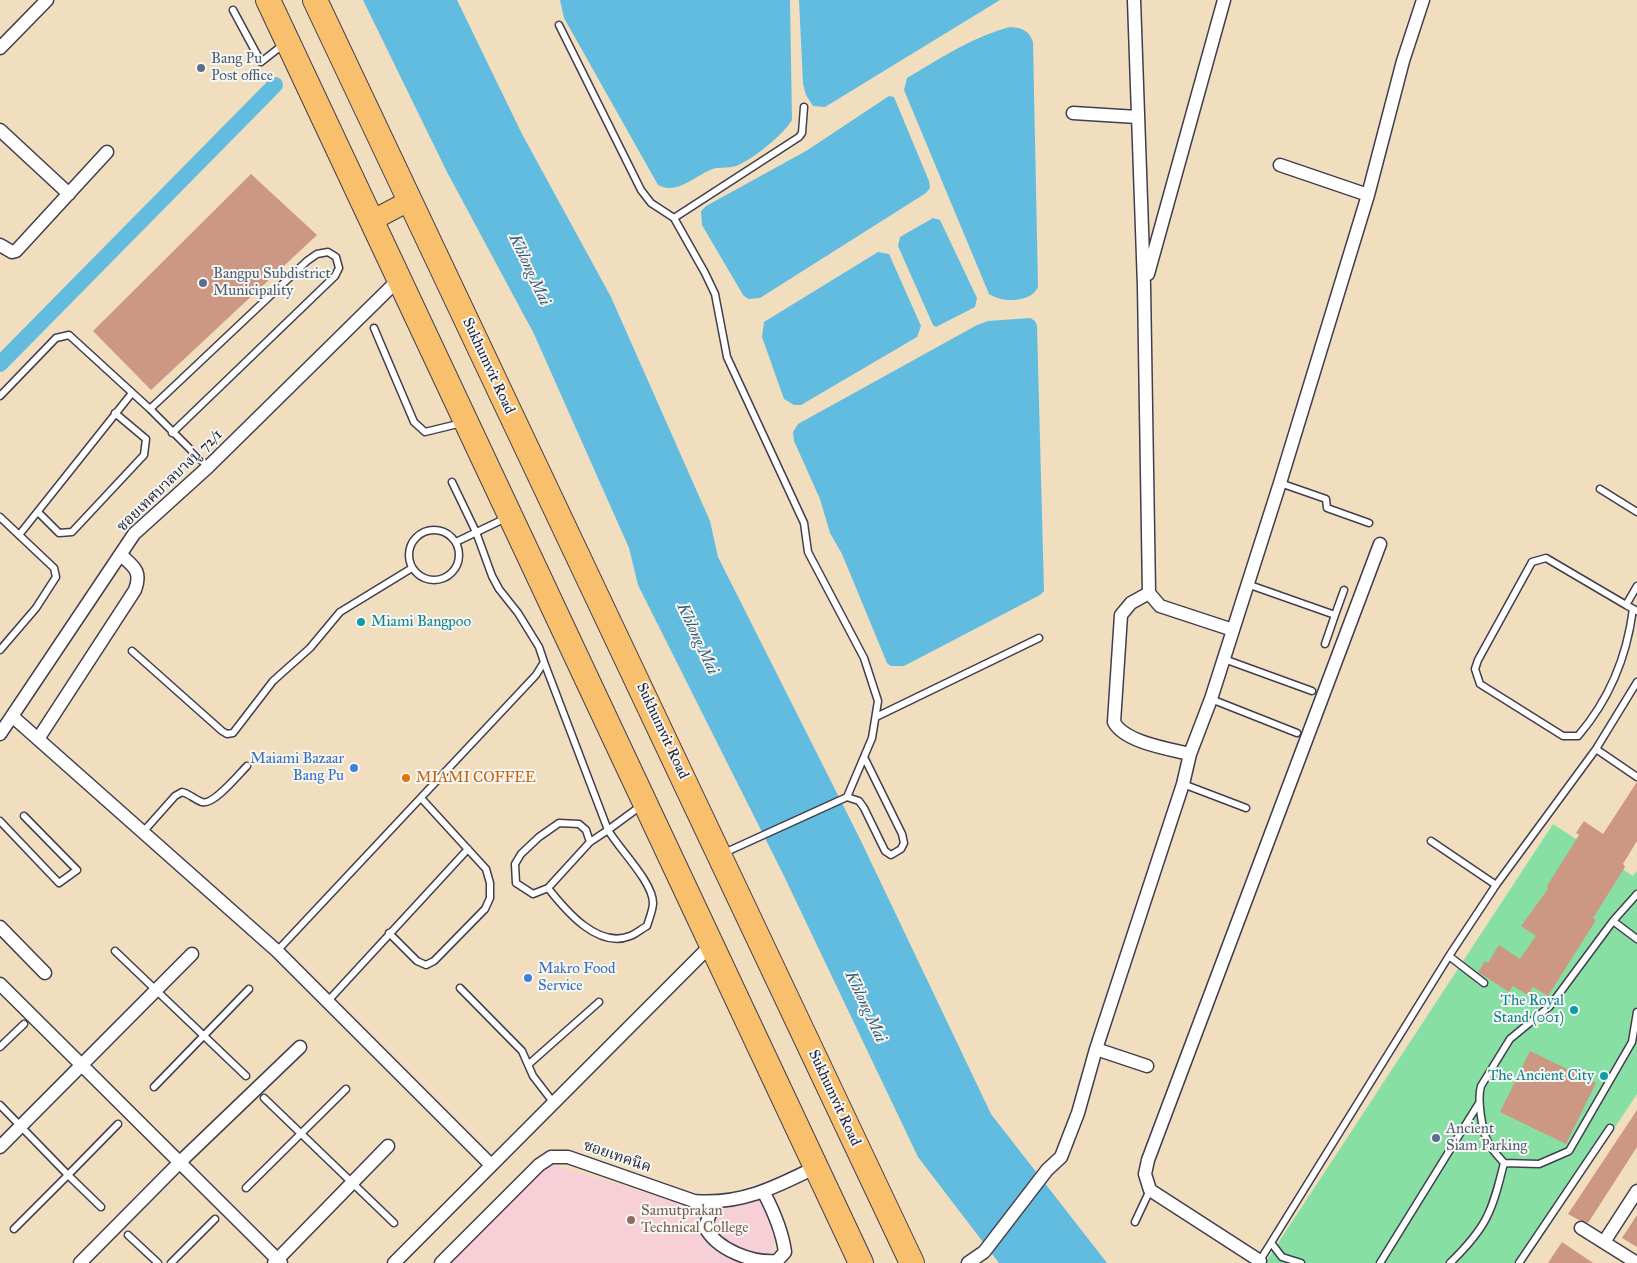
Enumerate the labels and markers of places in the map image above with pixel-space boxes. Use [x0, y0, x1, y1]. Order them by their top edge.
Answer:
place label: Bang Pu Post office [211, 50, 273, 85]
marker: Bang Pu Post office [195, 62, 207, 74]
place label: Bangpu Subdistrict Municipality [213, 265, 331, 300]
marker: Bangpu Subdistrict Municipality [197, 277, 209, 289]
place label: Miami Bangpoo [371, 613, 471, 631]
marker: Miami Bangpoo [355, 616, 367, 628]
place label: Maiami Bazaar Bang Pu [250, 750, 344, 785]
marker: Maiami Bazaar Bang Pu [348, 762, 360, 774]
place label: MIAMI COFFEE [416, 769, 536, 787]
marker: MIAMI COFFEE [400, 772, 412, 784]
place label: Makro Food Service [538, 960, 616, 995]
marker: Makro Food Service [522, 972, 534, 984]
place label: The Royal Stand (001) [1493, 992, 1564, 1027]
marker: The Royal Stand (001) [1568, 1004, 1580, 1016]
place label: The Ancient City [1488, 1067, 1594, 1085]
marker: The Ancient City [1598, 1070, 1610, 1082]
place label: Ancient Siam Parking [1446, 1120, 1527, 1155]
marker: Ancient Siam Parking [1430, 1132, 1442, 1144]
place label: Samutprakan Technical College [641, 1202, 748, 1237]
marker: Samutprakan Technical College [625, 1214, 637, 1226]

